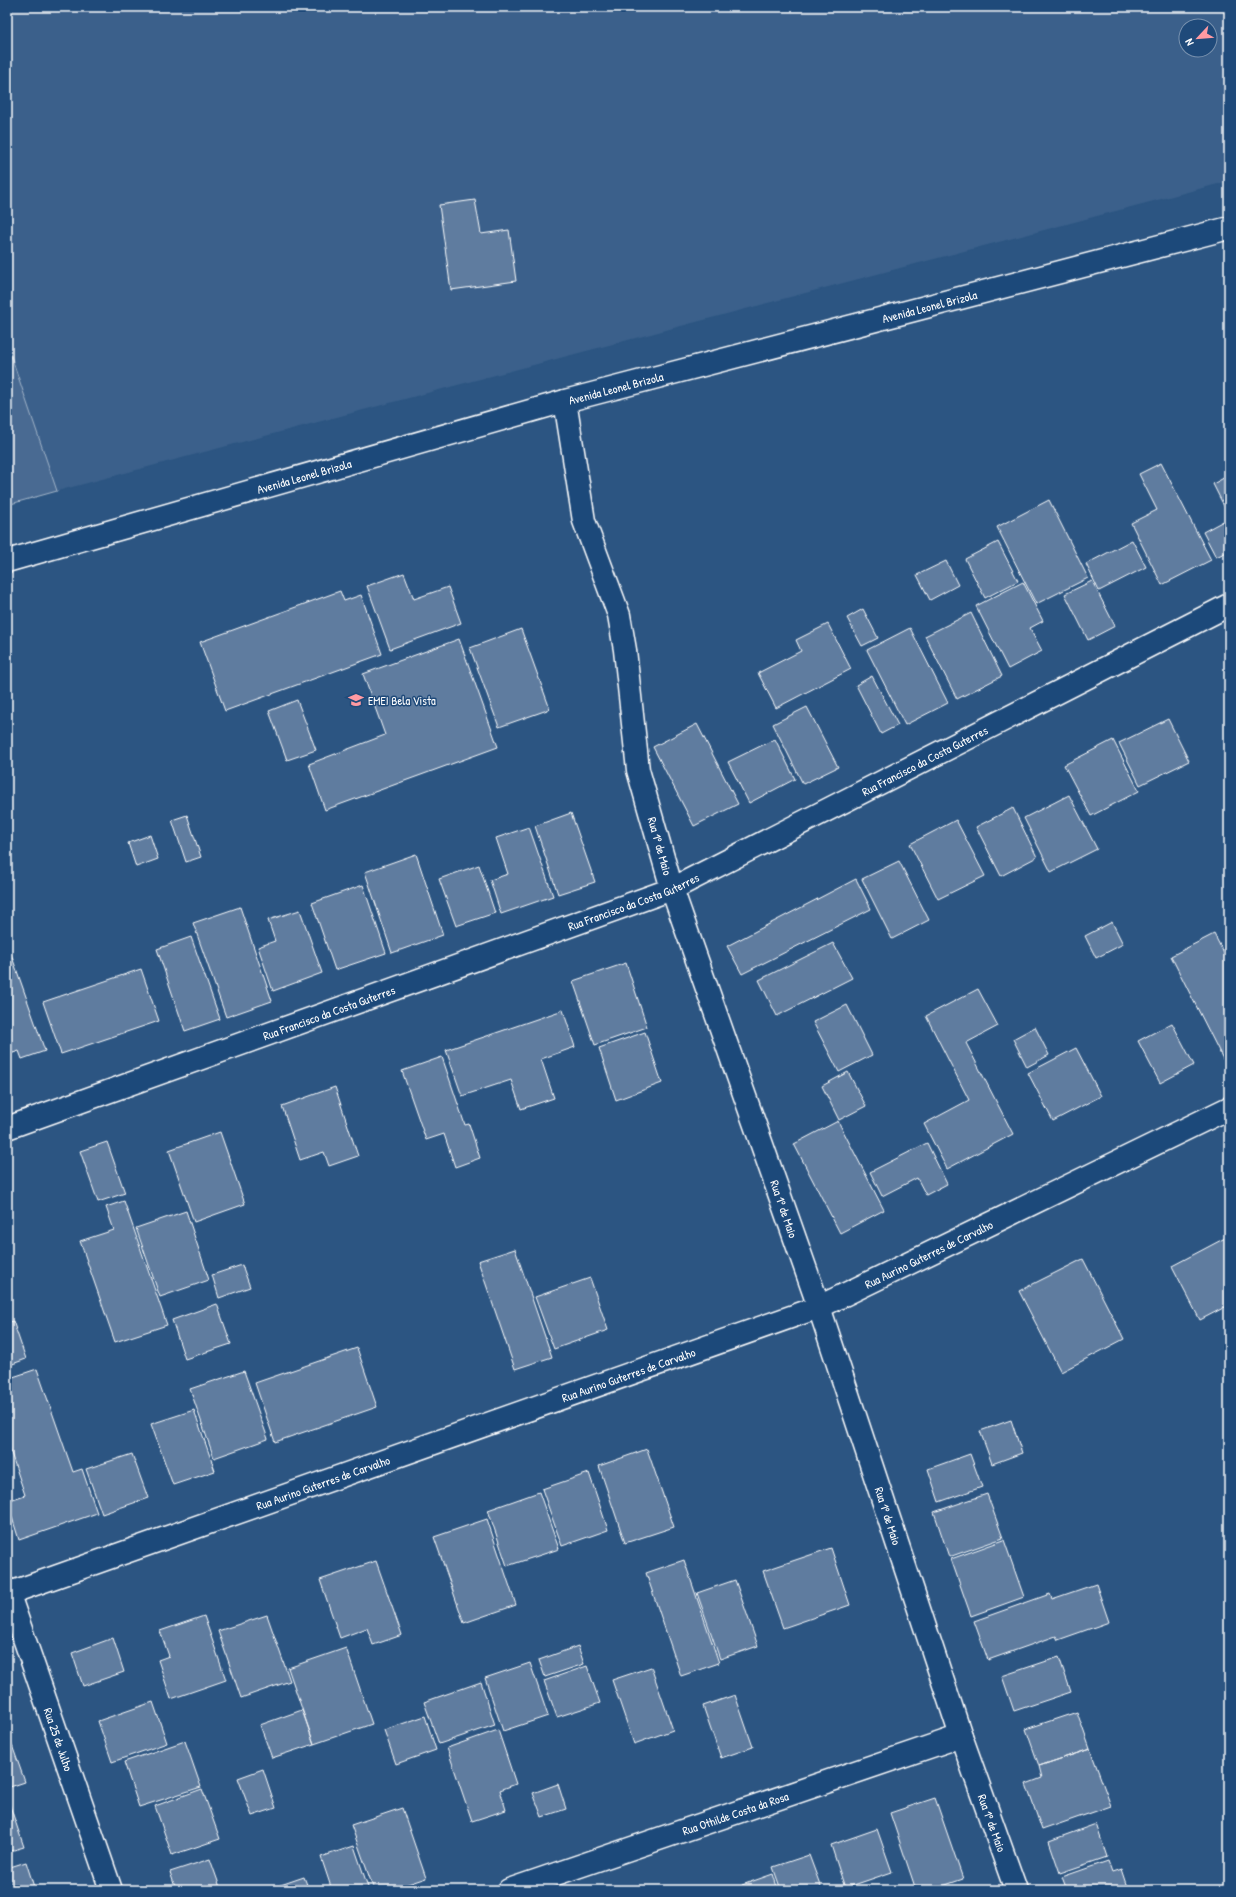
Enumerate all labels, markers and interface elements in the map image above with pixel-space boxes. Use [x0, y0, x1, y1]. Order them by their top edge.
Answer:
north arrow [1178, 18, 1218, 58]
text: N [1181, 37, 1197, 48]
street label: Avenida Leonel Brizola [880, 285, 979, 327]
street label: Avenida Leonel Brizola [567, 367, 665, 408]
street label: Avenida Leonel Brizola [255, 454, 353, 497]
school or university icon: EMEI Bela Vista [347, 691, 365, 709]
place label: EMEI Bela Vista [368, 692, 436, 709]
street label: Rua Francisco da Costa Guterres [859, 721, 991, 799]
street label: Rua 1º de Maio [644, 815, 676, 877]
street label: Rua Francisco da Costa Guterres [565, 868, 702, 934]
street label: Rua Francisco da Costa Guterres [260, 981, 398, 1044]
street label: Rua 1º de Maio [766, 1178, 802, 1240]
street label: Rua Aurino Guterres de Carvalho [862, 1215, 996, 1292]
street label: Rua Aurino Guterres de Carvalho [559, 1343, 698, 1406]
street label: Rua Aurino Guterres de Carvalho [254, 1451, 392, 1514]
street label: Rua 1º de Maio [871, 1485, 905, 1547]
street label: Rua 25 de Julho [40, 1705, 78, 1773]
street label: Rua Othilde Costa da Rosa [680, 1787, 791, 1839]
street label: Rua 1º de Maio [974, 1792, 1010, 1854]

